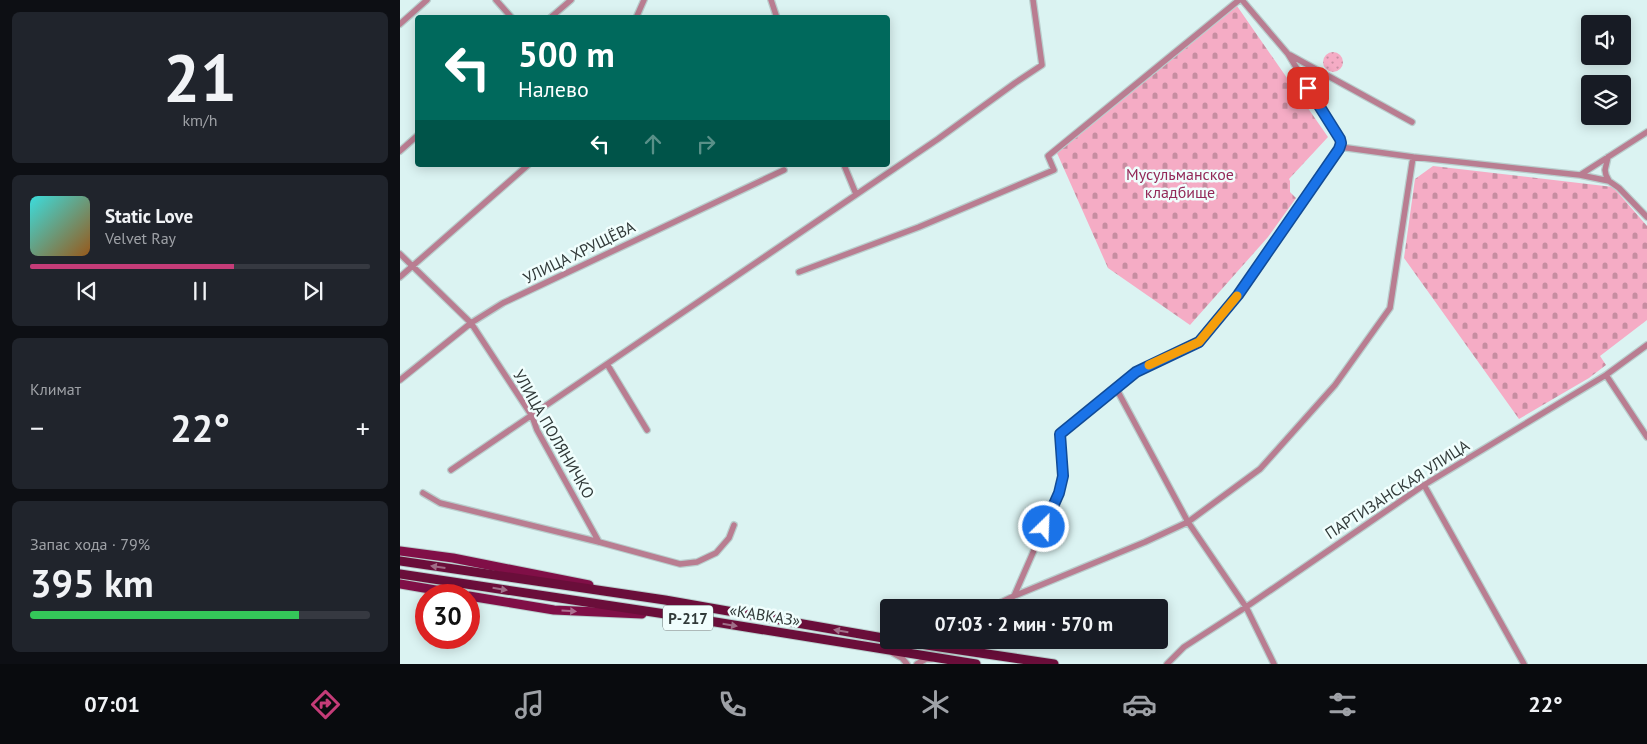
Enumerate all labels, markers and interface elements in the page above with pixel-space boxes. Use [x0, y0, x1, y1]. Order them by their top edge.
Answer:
map controls [1581, 15, 1631, 125]
button: sound [1581, 15, 1631, 65]
text: 500 m [518, 31, 615, 77]
text: 21 [163, 35, 237, 119]
icon: left [435, 35, 500, 100]
pin [1287, 67, 1329, 109]
icon: arrive [1294, 74, 1322, 102]
text: Налево [518, 75, 589, 103]
button: layers [1581, 75, 1631, 125]
text: km/h [182, 110, 218, 130]
icon: left [586, 130, 614, 158]
icon: ahead [639, 130, 667, 158]
icon: right [692, 130, 720, 158]
park label: Мусульманское кладбище [1126, 164, 1234, 202]
text: Static Love [105, 204, 193, 228]
street label: УЛИЦА ХРУЩЁВА [520, 216, 639, 288]
text: Velvet Ray [105, 228, 176, 248]
icon: previous [73, 277, 101, 305]
icon: pause [186, 277, 214, 305]
icon: next [299, 277, 327, 305]
street label: УЛИЦА ПОЛЯНИЧКО [509, 366, 599, 502]
text: Климат [30, 379, 81, 399]
text: 22° [170, 403, 230, 452]
text: − [30, 409, 44, 446]
text: + [356, 409, 370, 446]
street label: ПАРТИЗАНСКАЯ УЛИЦА [1321, 435, 1473, 543]
position arrow [1017, 500, 1069, 552]
text: Запас хода · 79% [30, 534, 150, 554]
text: 395 km [30, 558, 154, 607]
one-way arrow [430, 562, 446, 570]
speed limit sign: 30 [415, 584, 480, 649]
one-way arrow [492, 586, 508, 594]
street label: «КАВКАЗ» [728, 600, 802, 631]
road number: Р-217 [663, 606, 713, 630]
one-way arrow [561, 607, 577, 615]
text: 07:03 · 2 мин · 570 m [935, 612, 1113, 636]
one-way arrow [722, 621, 738, 629]
one-way arrow [832, 626, 848, 634]
icon: directions [308, 687, 343, 722]
icon: music [512, 687, 547, 722]
icon: phone [715, 687, 750, 722]
icon: climate [918, 687, 953, 722]
icon: car [1122, 687, 1157, 722]
icon: filters [1325, 687, 1360, 722]
text: 07:01 [84, 690, 140, 718]
text: 22° [1528, 690, 1563, 718]

